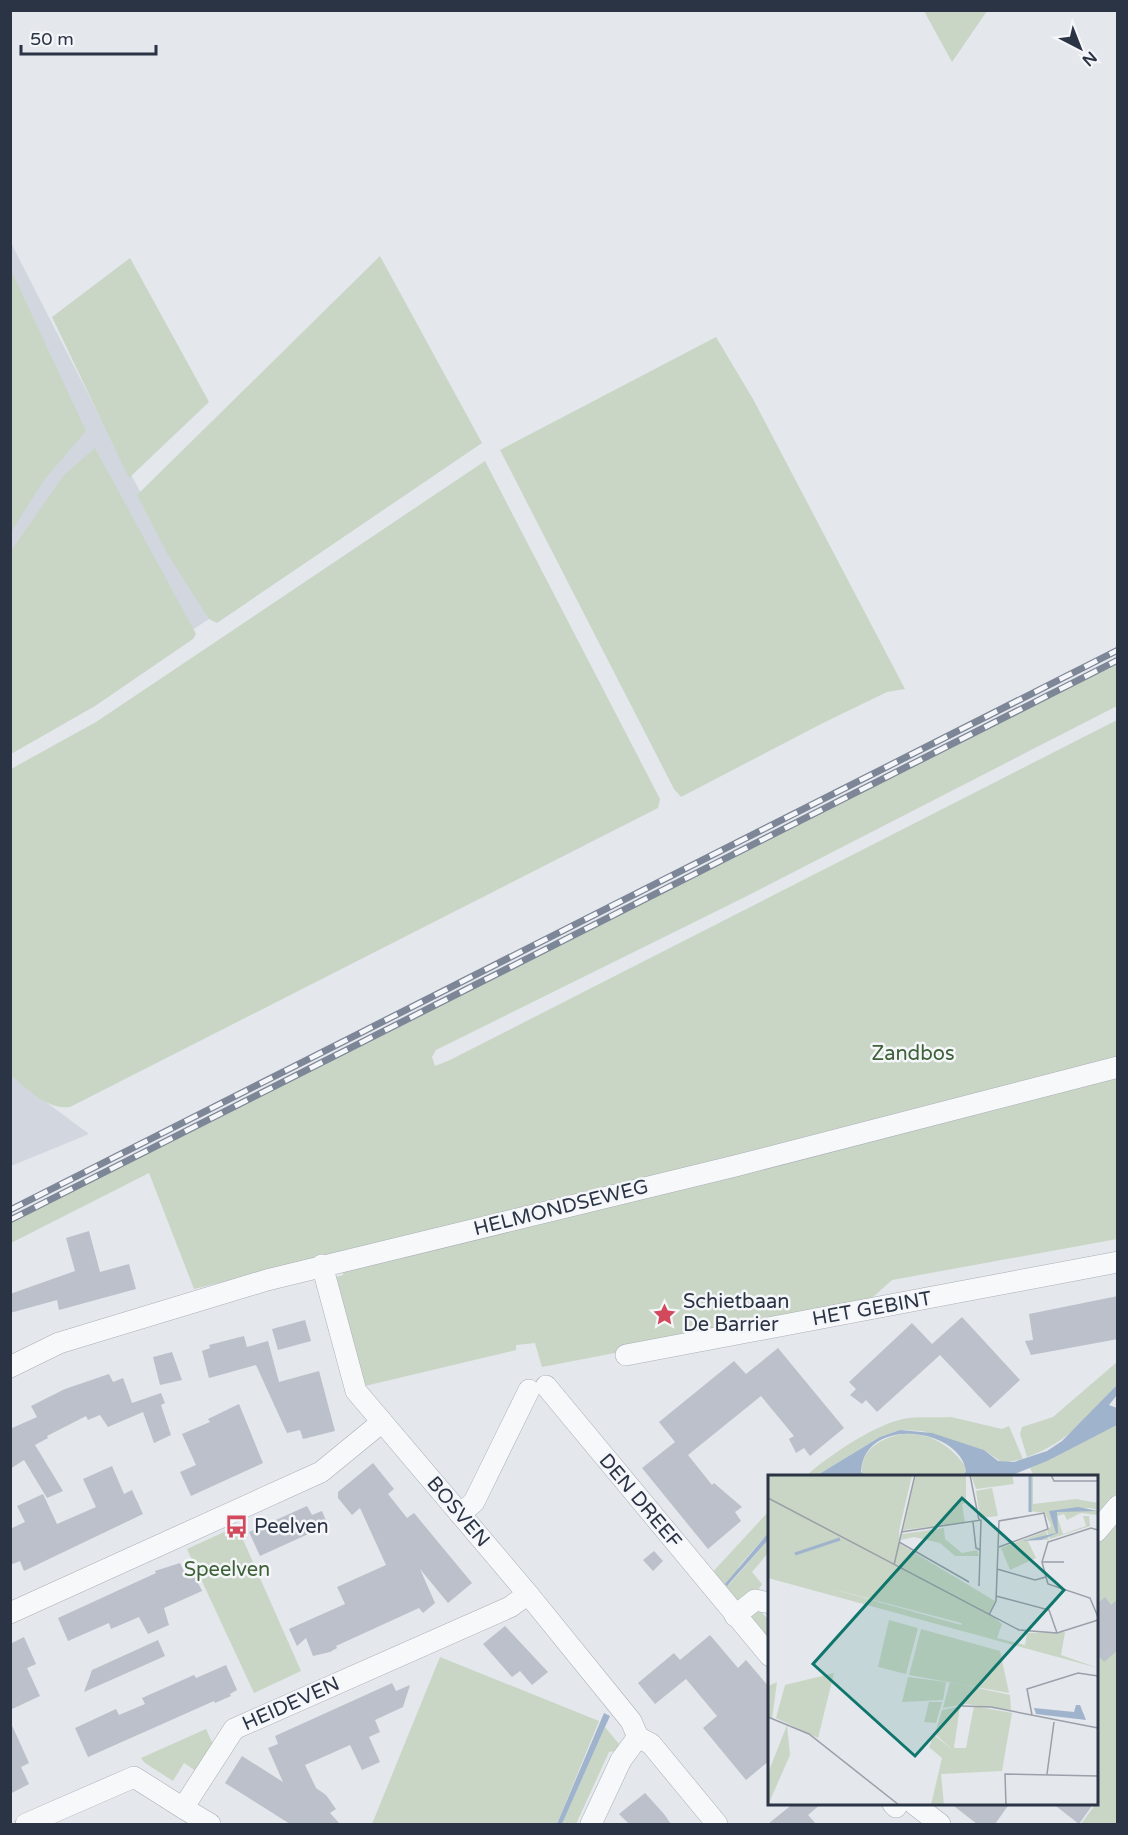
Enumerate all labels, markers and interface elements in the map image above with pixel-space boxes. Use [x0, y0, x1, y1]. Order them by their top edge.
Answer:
scale bar [21, 18, 156, 56]
north arrow [1050, 18, 1110, 78]
text: 50 m [30, 28, 74, 50]
text: N [1078, 47, 1101, 70]
park label: Zandbos [871, 1042, 955, 1066]
street label: HELMONDSEWEG [471, 1175, 651, 1241]
street label: HET GEBINT [810, 1287, 934, 1331]
place label: Schietbaan De Barrier [683, 1290, 789, 1337]
place icon: Schietbaan De Barrier [652, 1301, 678, 1327]
street label: DEN DREEF [594, 1449, 686, 1553]
street label: BOSVEN [421, 1472, 495, 1552]
inset map [768, 1475, 1098, 1805]
bus stop icon: Peelven [223, 1514, 249, 1540]
place label: Peelven [254, 1515, 329, 1539]
park label: Speelven [184, 1558, 270, 1582]
street label: HEIDEVEN [239, 1672, 343, 1736]

